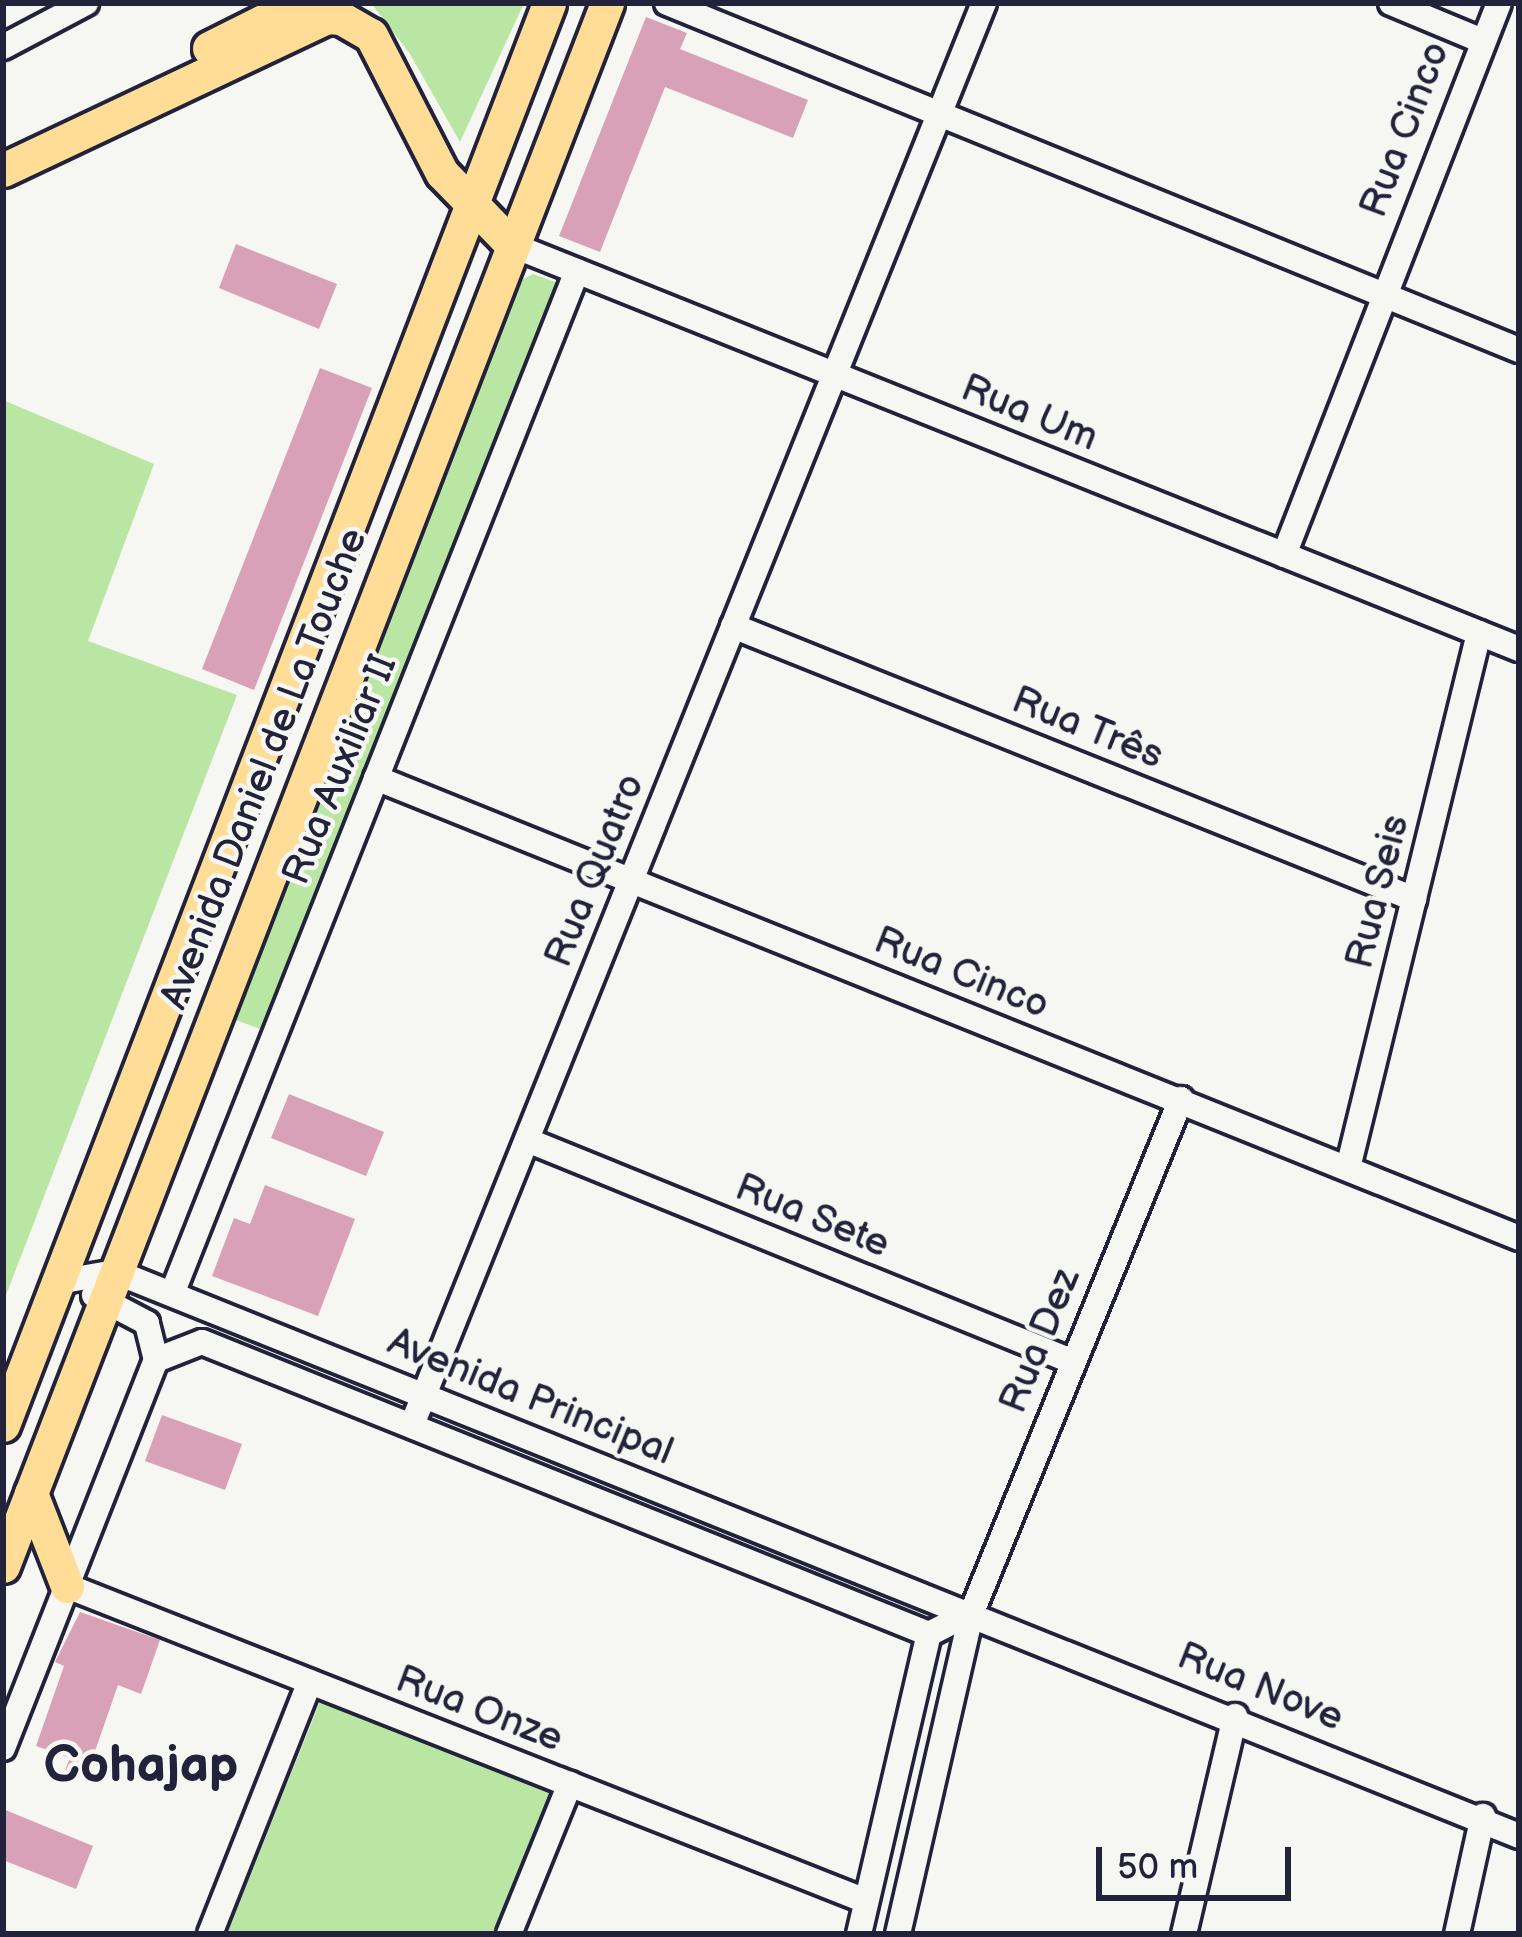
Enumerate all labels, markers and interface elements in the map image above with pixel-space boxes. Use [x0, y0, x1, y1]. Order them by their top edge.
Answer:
street label: Rua Cinco [1351, 36, 1461, 224]
street label: Rua Um [954, 366, 1104, 462]
street label: Avenida Daniel de La Touche [151, 522, 379, 1016]
street label: Rua Auxiliar II [274, 648, 408, 892]
street label: Rua Três [1004, 677, 1170, 781]
street label: Rua Quatro [536, 768, 656, 974]
street label: Rua Seis [1337, 810, 1421, 974]
street label: Rua Cinco [867, 918, 1055, 1030]
street label: Rua Sete [728, 1165, 896, 1269]
street label: Rua Dez [991, 1262, 1091, 1420]
street label: Avenida Principal [381, 1319, 679, 1477]
street label: Rua Nove [1170, 1634, 1350, 1742]
street label: Rua Onze [389, 1657, 569, 1763]
district label: Cohajap [44, 1735, 238, 1797]
scale bar [1102, 1823, 1297, 1897]
text: 50 m [1117, 1846, 1198, 1889]

